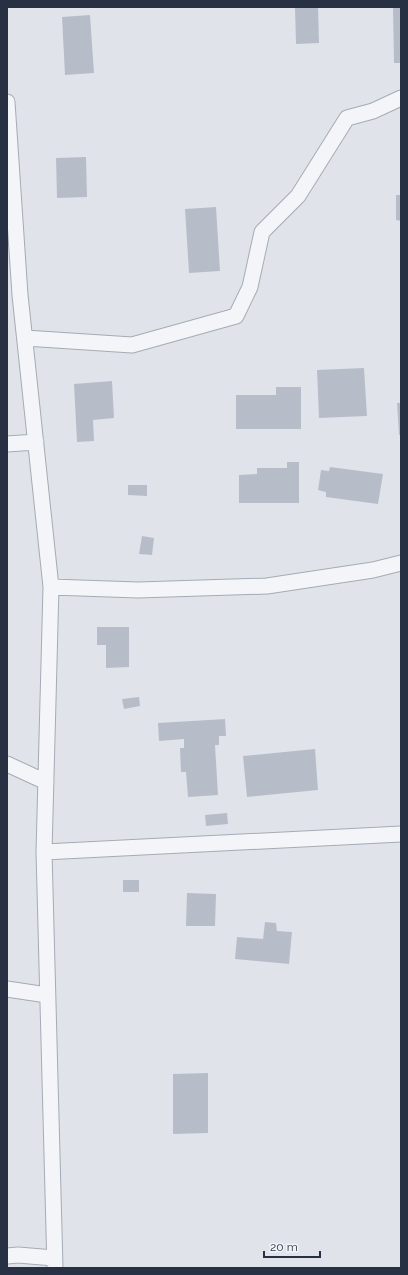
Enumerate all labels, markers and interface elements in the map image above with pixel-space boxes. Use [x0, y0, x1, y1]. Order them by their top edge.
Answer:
scale bar [264, 1233, 320, 1259]
text: 20 m [270, 1240, 298, 1254]

